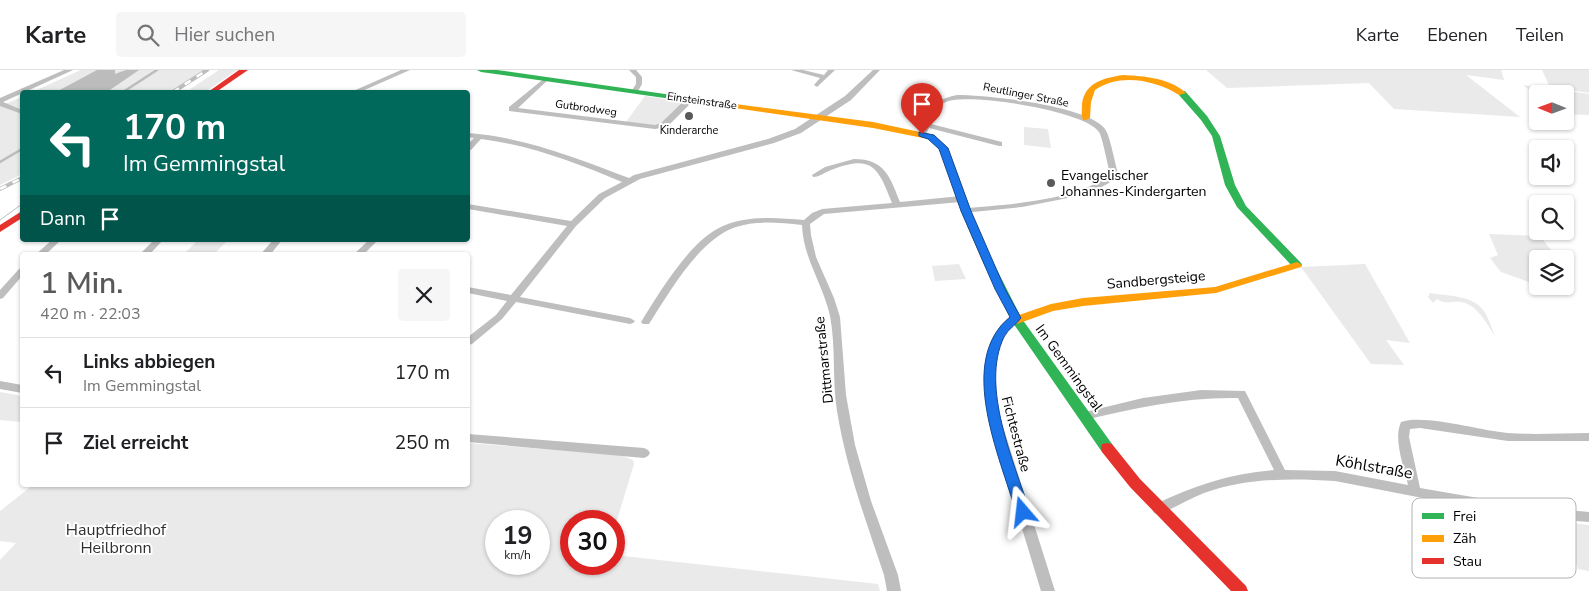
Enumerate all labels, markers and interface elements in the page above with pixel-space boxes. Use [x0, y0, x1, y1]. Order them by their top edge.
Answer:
search box [116, 12, 466, 57]
text: Karte [25, 19, 86, 51]
icon: search [134, 21, 162, 49]
text: Hier suchen [174, 22, 275, 48]
text: Karte [1356, 23, 1399, 47]
text: Ebenen [1427, 23, 1488, 47]
text: Teilen [1516, 23, 1564, 47]
street label: Reutlinger Straße [982, 79, 1070, 111]
pin [901, 83, 943, 134]
north arrow [1529, 85, 1574, 130]
map controls [1529, 85, 1574, 295]
street label: Einsteinstraße [666, 89, 738, 113]
icon: arrive [908, 90, 936, 118]
street label: Gutbrodweg [554, 96, 618, 120]
text: 170 m [123, 104, 226, 151]
icon: left [40, 110, 105, 175]
marker: Kinderarche [683, 110, 695, 122]
place label: Kinderarche [660, 123, 719, 138]
button: sound [1529, 140, 1574, 185]
text: Im Gemmingstal [123, 149, 285, 179]
place label: Evangelischer Johannes-Kindergarten [1060, 166, 1206, 201]
marker: Evangelischer Johannes-Kindergarten [1045, 177, 1057, 189]
button: search [1529, 195, 1574, 240]
icon: arrive [96, 205, 124, 233]
text: Dann [40, 206, 86, 232]
button: layers [1529, 250, 1574, 295]
text: 1 Min. [40, 263, 123, 304]
street label: Sandbergsteige [1106, 266, 1206, 294]
button: close [398, 269, 450, 321]
text: 420 m · 22:03 [40, 303, 141, 325]
street label: Dittmarstraße [810, 315, 838, 405]
street label: Im Gemmingstal [1031, 321, 1108, 416]
text: Links abbiegen [83, 349, 215, 375]
icon: left [40, 359, 68, 387]
text: 170 m [395, 360, 450, 386]
text: Im Gemmingstal [83, 375, 201, 397]
street label: Fichtestraße [997, 394, 1035, 474]
icon: arrive [40, 429, 68, 457]
text: Ziel erreicht [83, 430, 188, 456]
text: 250 m [395, 430, 450, 456]
street label: Köhlstraße [1334, 449, 1414, 485]
position arrow [996, 485, 1048, 537]
legend [1412, 498, 1576, 578]
text: Frei [1453, 507, 1476, 526]
speed limit sign: 30 [560, 510, 625, 575]
park label: Hauptfriedhof Heilbronn [66, 519, 167, 559]
text: 19 [502, 519, 533, 553]
text: Zäh [1453, 529, 1476, 548]
text: km/h [504, 547, 531, 563]
text: Stau [1453, 552, 1482, 571]

